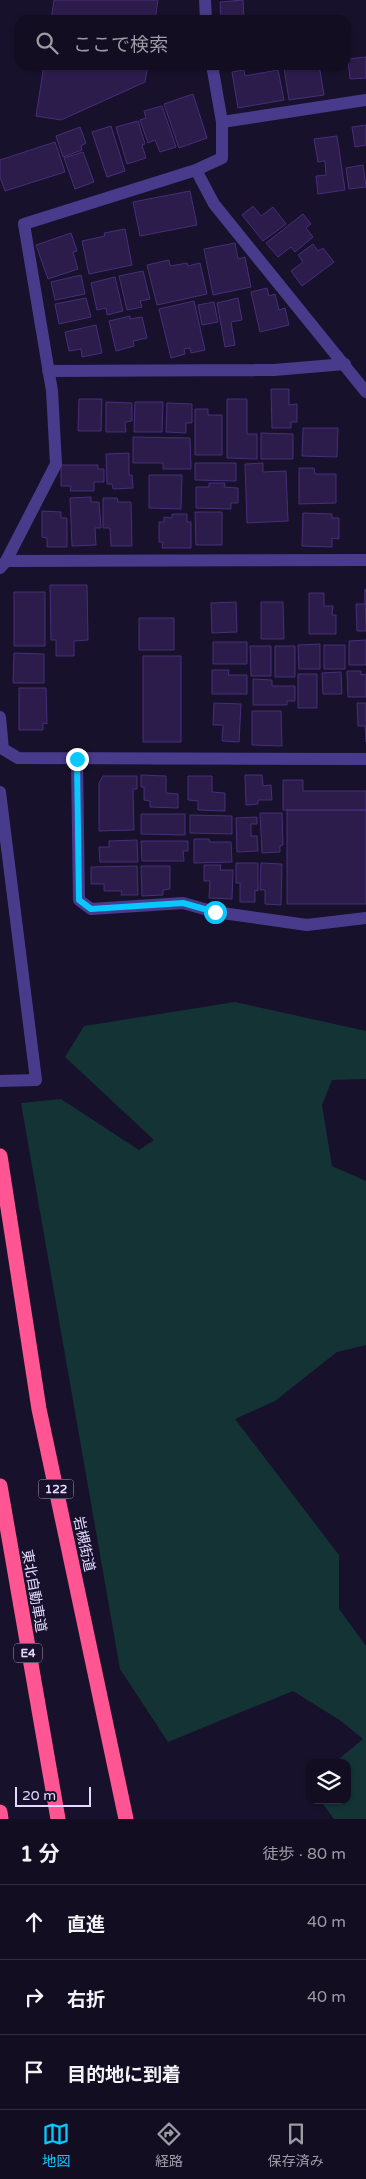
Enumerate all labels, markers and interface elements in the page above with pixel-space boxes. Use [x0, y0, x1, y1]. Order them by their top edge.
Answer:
search box [15, 15, 351, 70]
icon: search [33, 29, 61, 57]
text: ここで検索 [73, 34, 168, 56]
route end [66, 748, 89, 771]
route start [204, 901, 227, 924]
road number: 122 [38, 1480, 74, 1498]
street label: 岩槻街道 [70, 1515, 98, 1573]
street label: 東北自動車道 [18, 1548, 50, 1634]
road number: E4 [14, 1644, 42, 1662]
map controls [306, 1759, 351, 1804]
button: layers [306, 1759, 351, 1804]
scale bar [15, 1784, 91, 1807]
text: 20 m [22, 1787, 56, 1804]
text: 1 分 [20, 1842, 60, 1867]
text: 徒歩 · 80 m [263, 1844, 346, 1864]
icon: ahead [20, 1908, 48, 1936]
text: 40 m [307, 1912, 346, 1932]
text: 直進 [67, 1914, 105, 1936]
icon: right [20, 1983, 48, 2011]
text: 40 m [307, 1987, 346, 2007]
text: 右折 [67, 1989, 105, 2011]
icon: arrive [20, 2058, 48, 2086]
text: 目的地に到着 [67, 2064, 181, 2086]
tab: 地図 [42, 2120, 70, 2170]
tab: 経路 [155, 2120, 183, 2170]
tab: 保存済み [268, 2120, 324, 2170]

